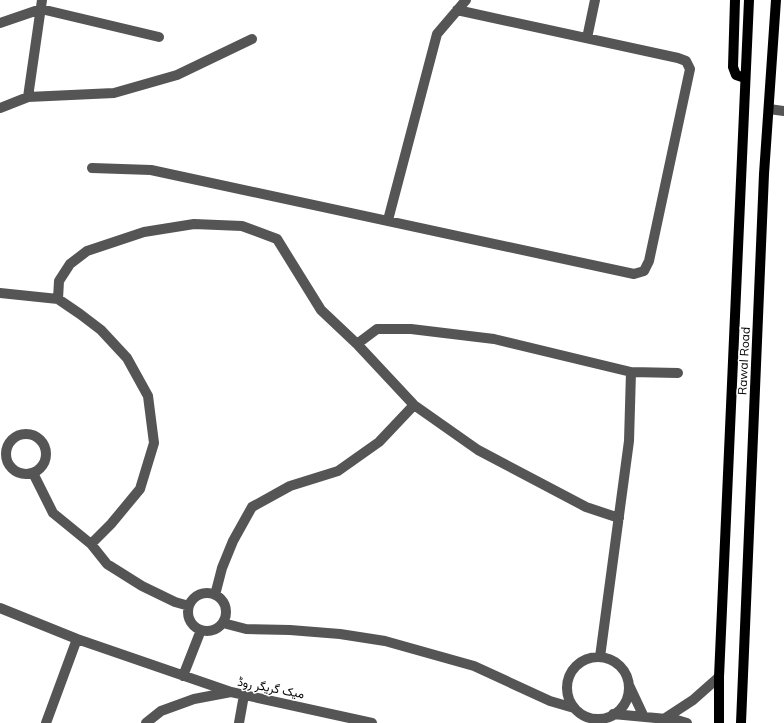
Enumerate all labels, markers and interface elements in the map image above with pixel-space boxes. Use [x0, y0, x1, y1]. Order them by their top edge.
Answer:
street label: Rawal Road [734, 326, 753, 395]
street label: میک گریگر روڈ [236, 674, 306, 702]

